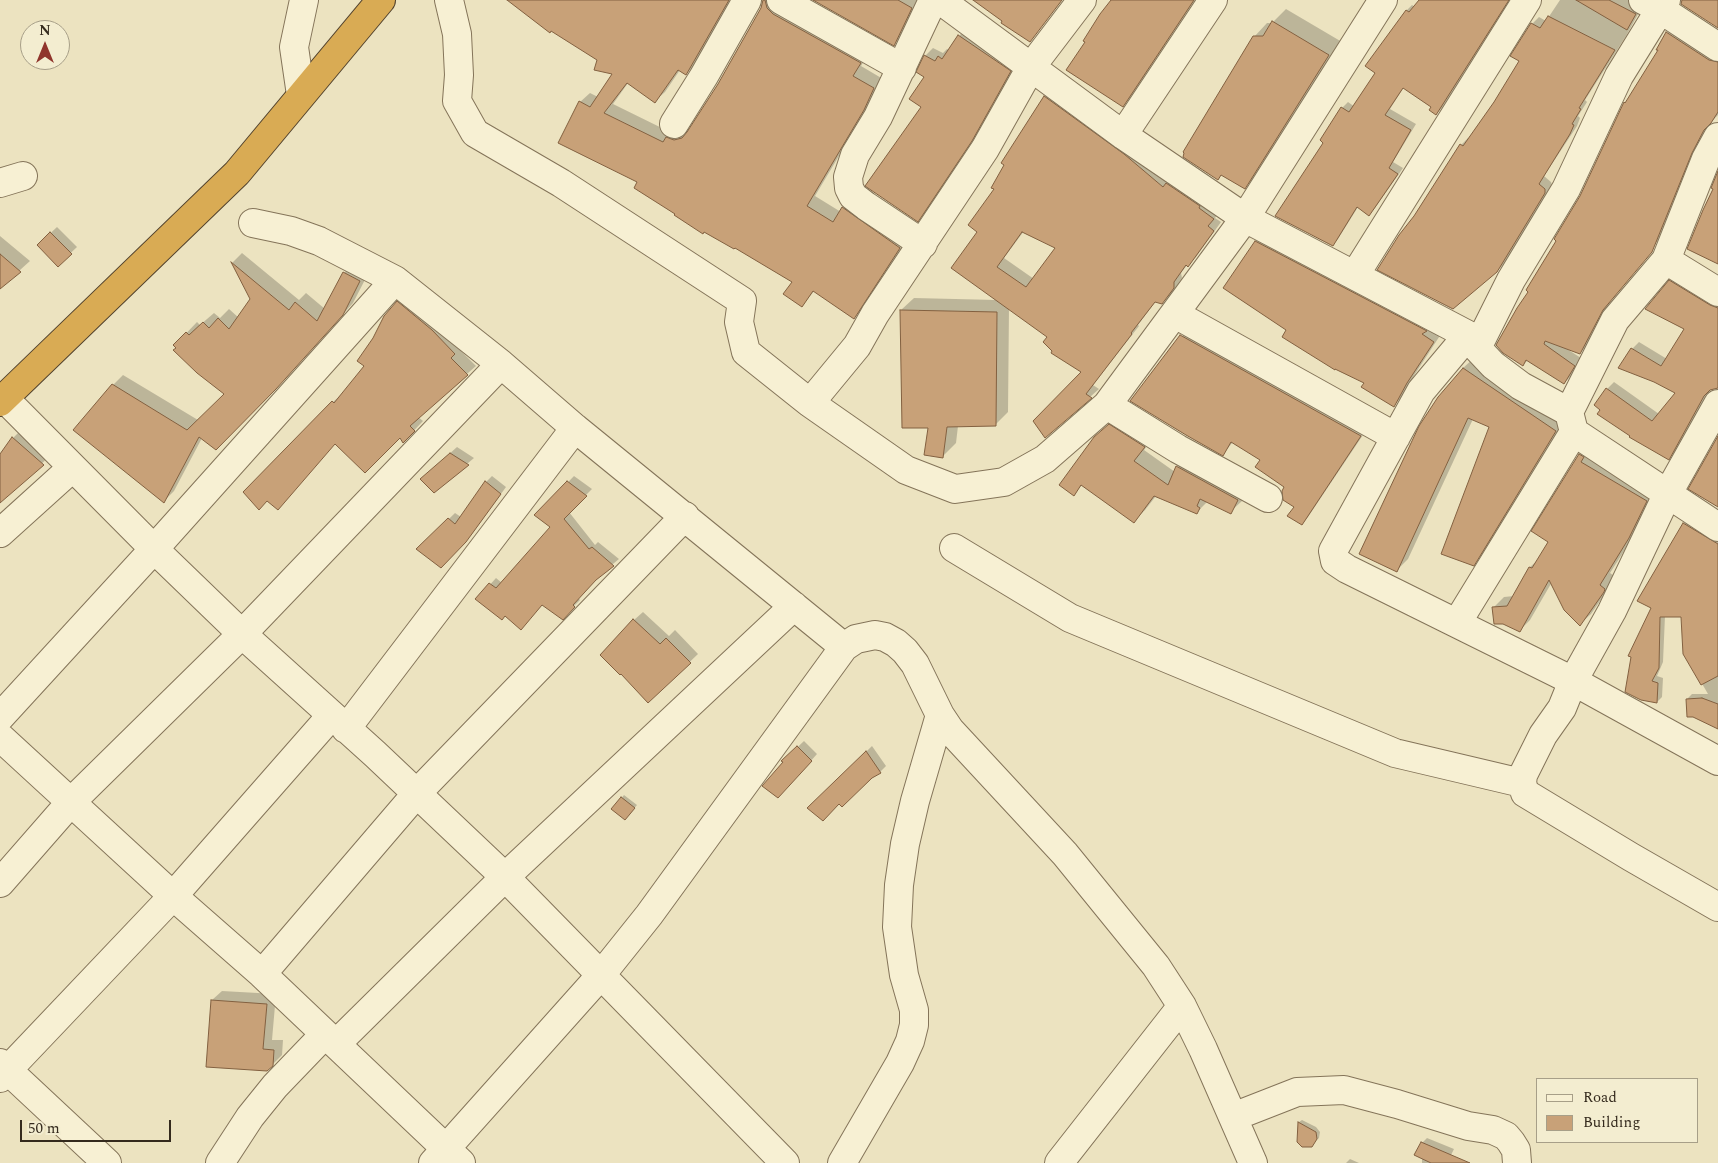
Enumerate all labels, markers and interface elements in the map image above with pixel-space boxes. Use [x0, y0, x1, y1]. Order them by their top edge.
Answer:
north arrow [20, 20, 70, 70]
text: N [39, 20, 51, 41]
legend [1536, 1078, 1698, 1143]
text: Road [1583, 1086, 1617, 1109]
scale bar [22, 1110, 174, 1142]
text: Building [1583, 1111, 1640, 1134]
text: 50 m [28, 1117, 60, 1140]

